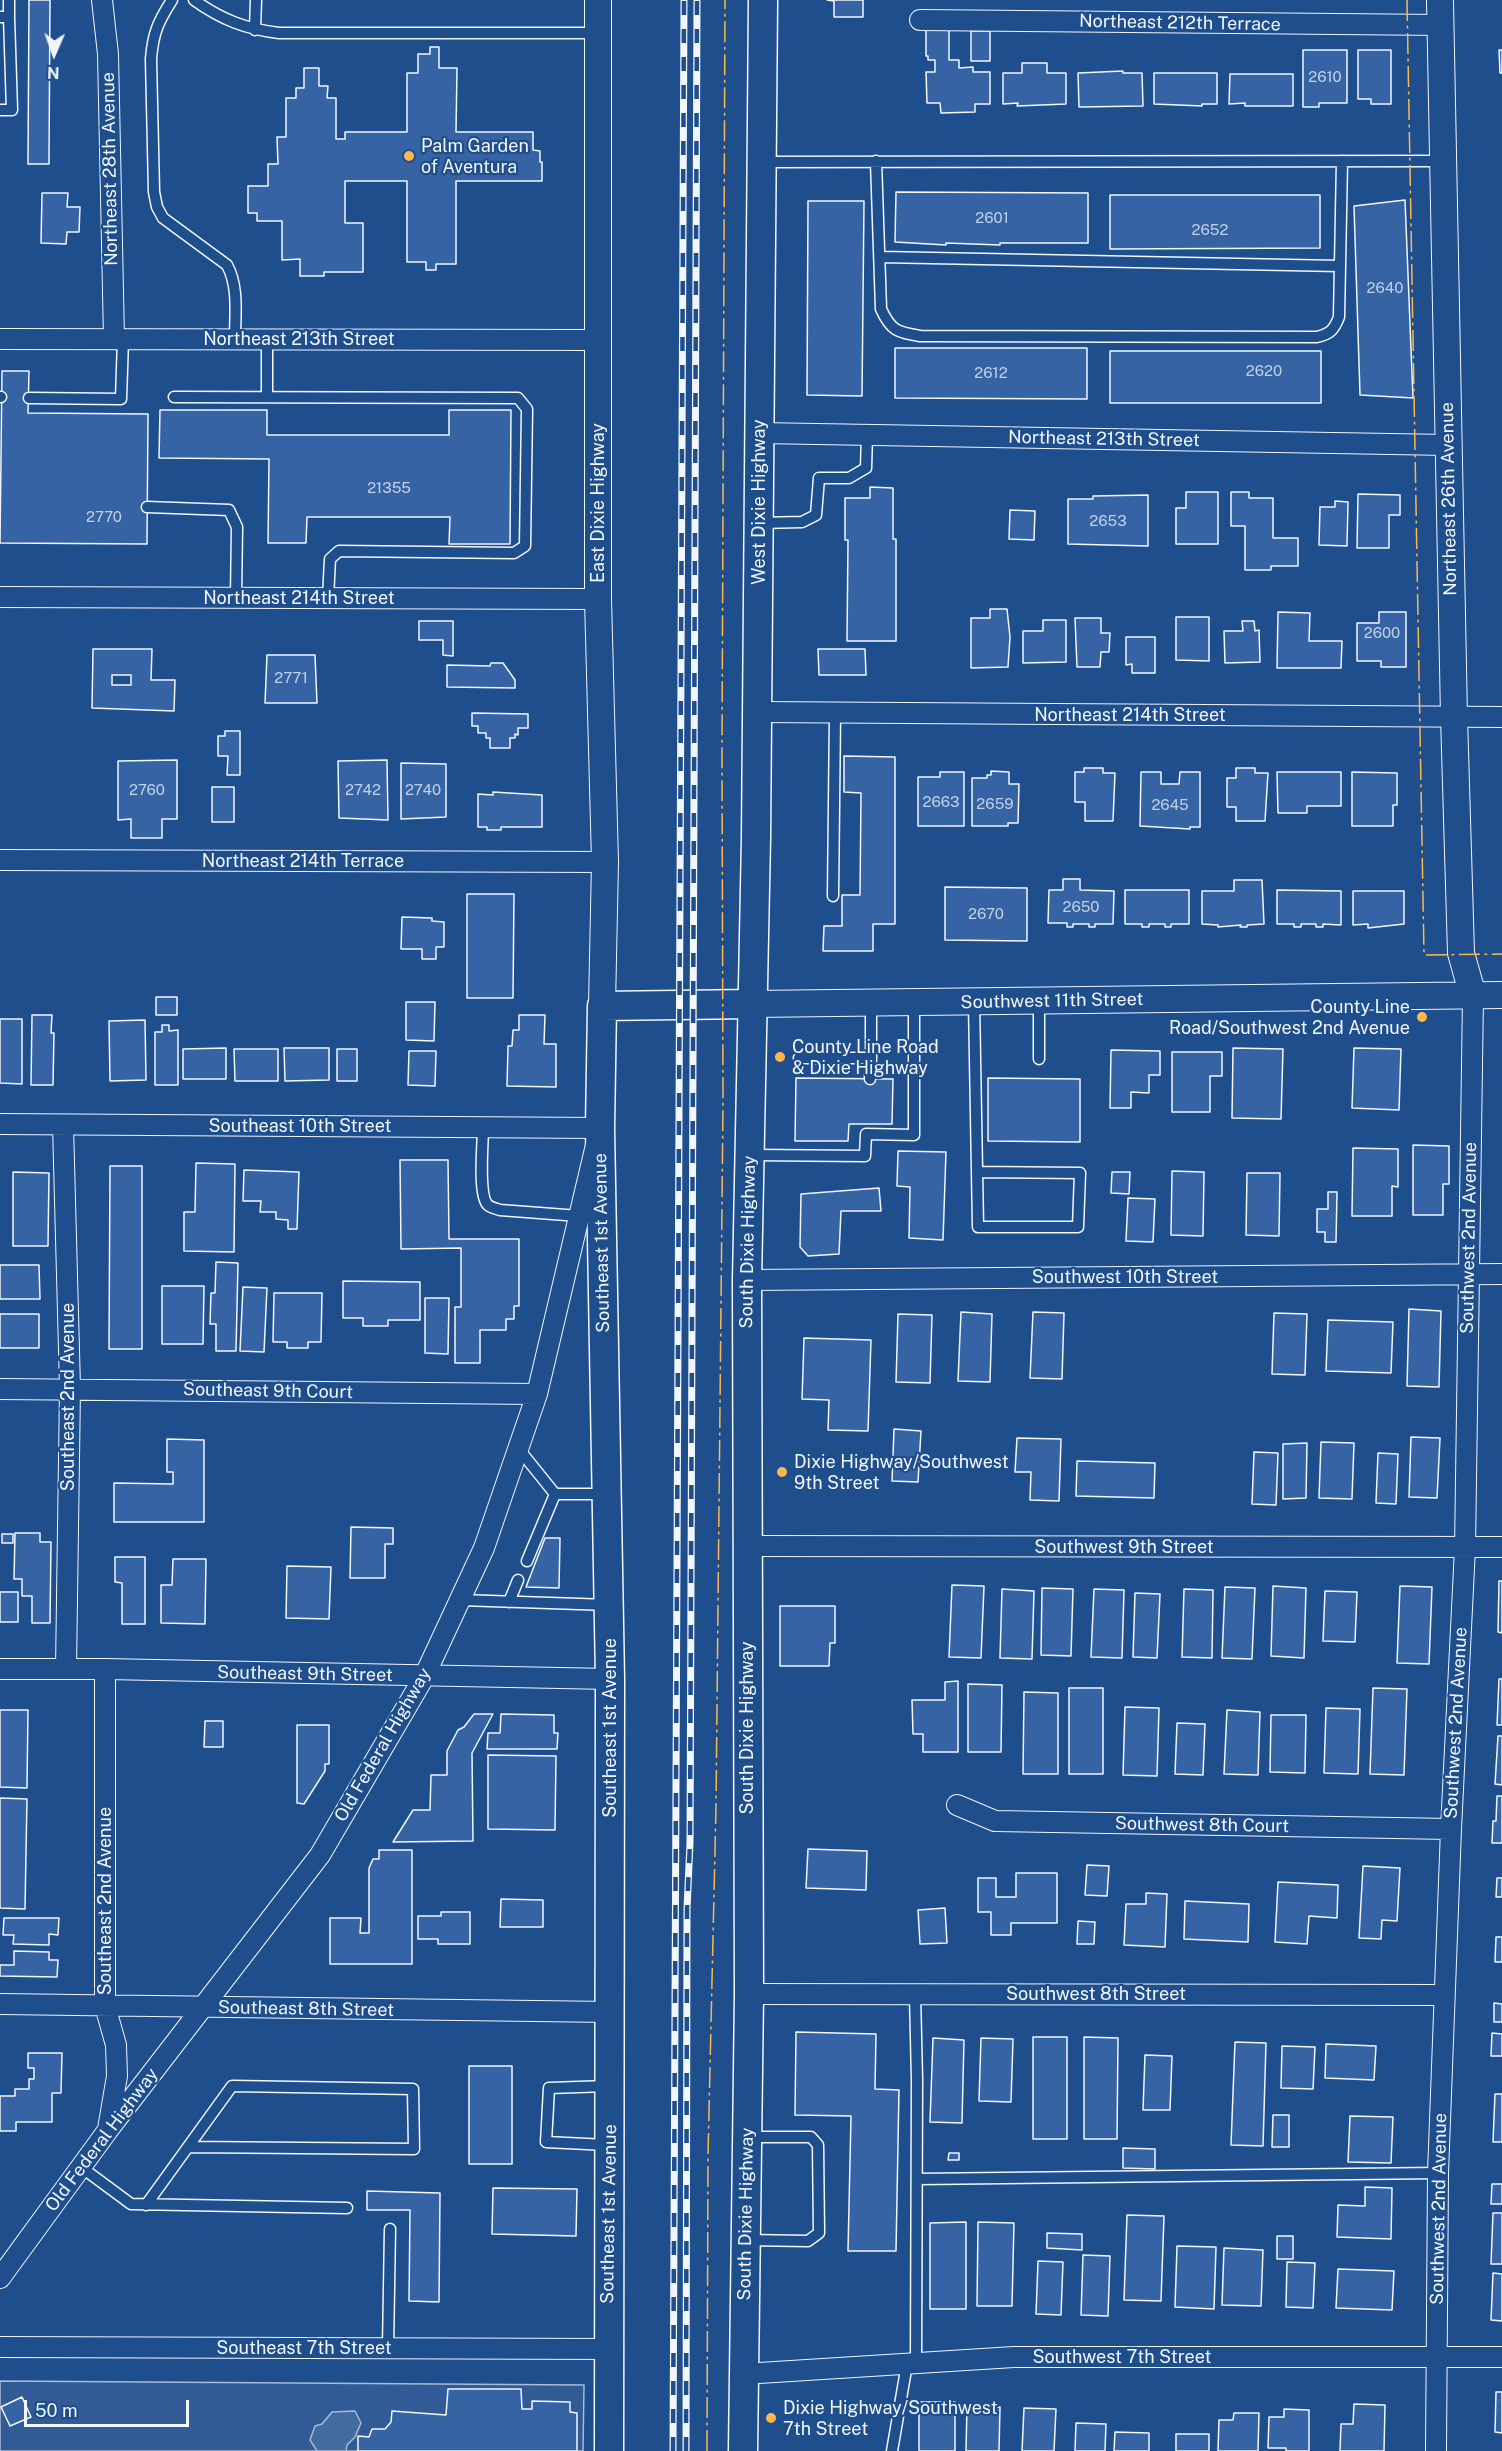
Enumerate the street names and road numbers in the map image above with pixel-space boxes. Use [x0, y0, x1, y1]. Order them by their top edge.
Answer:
street label: Northeast 212th Terrace [1079, 10, 1281, 36]
street label: Northeast 28th Avenue [98, 72, 122, 266]
street label: Northeast 213th Street [203, 328, 395, 350]
street label: Northeast 26th Avenue [1437, 402, 1461, 596]
street label: West Dixie Highway [748, 419, 770, 585]
street label: East Dixie Highway [587, 423, 609, 583]
street label: Northeast 213th Street [1008, 427, 1200, 451]
street label: Northeast 214th Street [203, 587, 395, 609]
street label: Northeast 214th Street [1034, 704, 1226, 726]
street label: Northeast 214th Terrace [202, 850, 404, 872]
street label: Southwest 11th Street [960, 989, 1144, 1013]
street label: Southeast 10th Street [209, 1115, 391, 1137]
street label: Southwest 2nd Avenue [1457, 1142, 1481, 1334]
street label: Southeast 1st Avenue [590, 1153, 614, 1333]
street label: South Dixie Highway [736, 1155, 760, 1329]
street label: Southwest 10th Street [1032, 1266, 1218, 1288]
street label: Southeast 2nd Avenue [57, 1303, 79, 1491]
street label: Southeast 9th Court [183, 1379, 353, 1403]
street label: Southwest 9th Street [1034, 1536, 1214, 1558]
street label: Southwest 2nd Avenue [1440, 1627, 1472, 1819]
street label: Southeast 1st Avenue [599, 1638, 621, 1818]
street label: South Dixie Highway [736, 1641, 758, 1815]
street label: Southeast 9th Street [217, 1662, 393, 1686]
street label: Old Federal Highway [330, 1664, 436, 1826]
street label: Southeast 2nd Avenue [94, 1807, 116, 1995]
street label: Southwest 8th Court [1115, 1813, 1289, 1837]
street label: Southwest 8th Street [1006, 1983, 1186, 2005]
street label: Southeast 8th Street [218, 1997, 394, 2021]
street label: Old Federal Highway [41, 2064, 163, 2216]
street label: Southwest 2nd Avenue [1427, 2113, 1451, 2305]
street label: Southeast 1st Avenue [597, 2124, 621, 2304]
street label: South Dixie Highway [734, 2127, 758, 2301]
street label: Southeast 7th Street [216, 2337, 392, 2359]
street label: Southwest 7th Street [1032, 2346, 1212, 2368]

